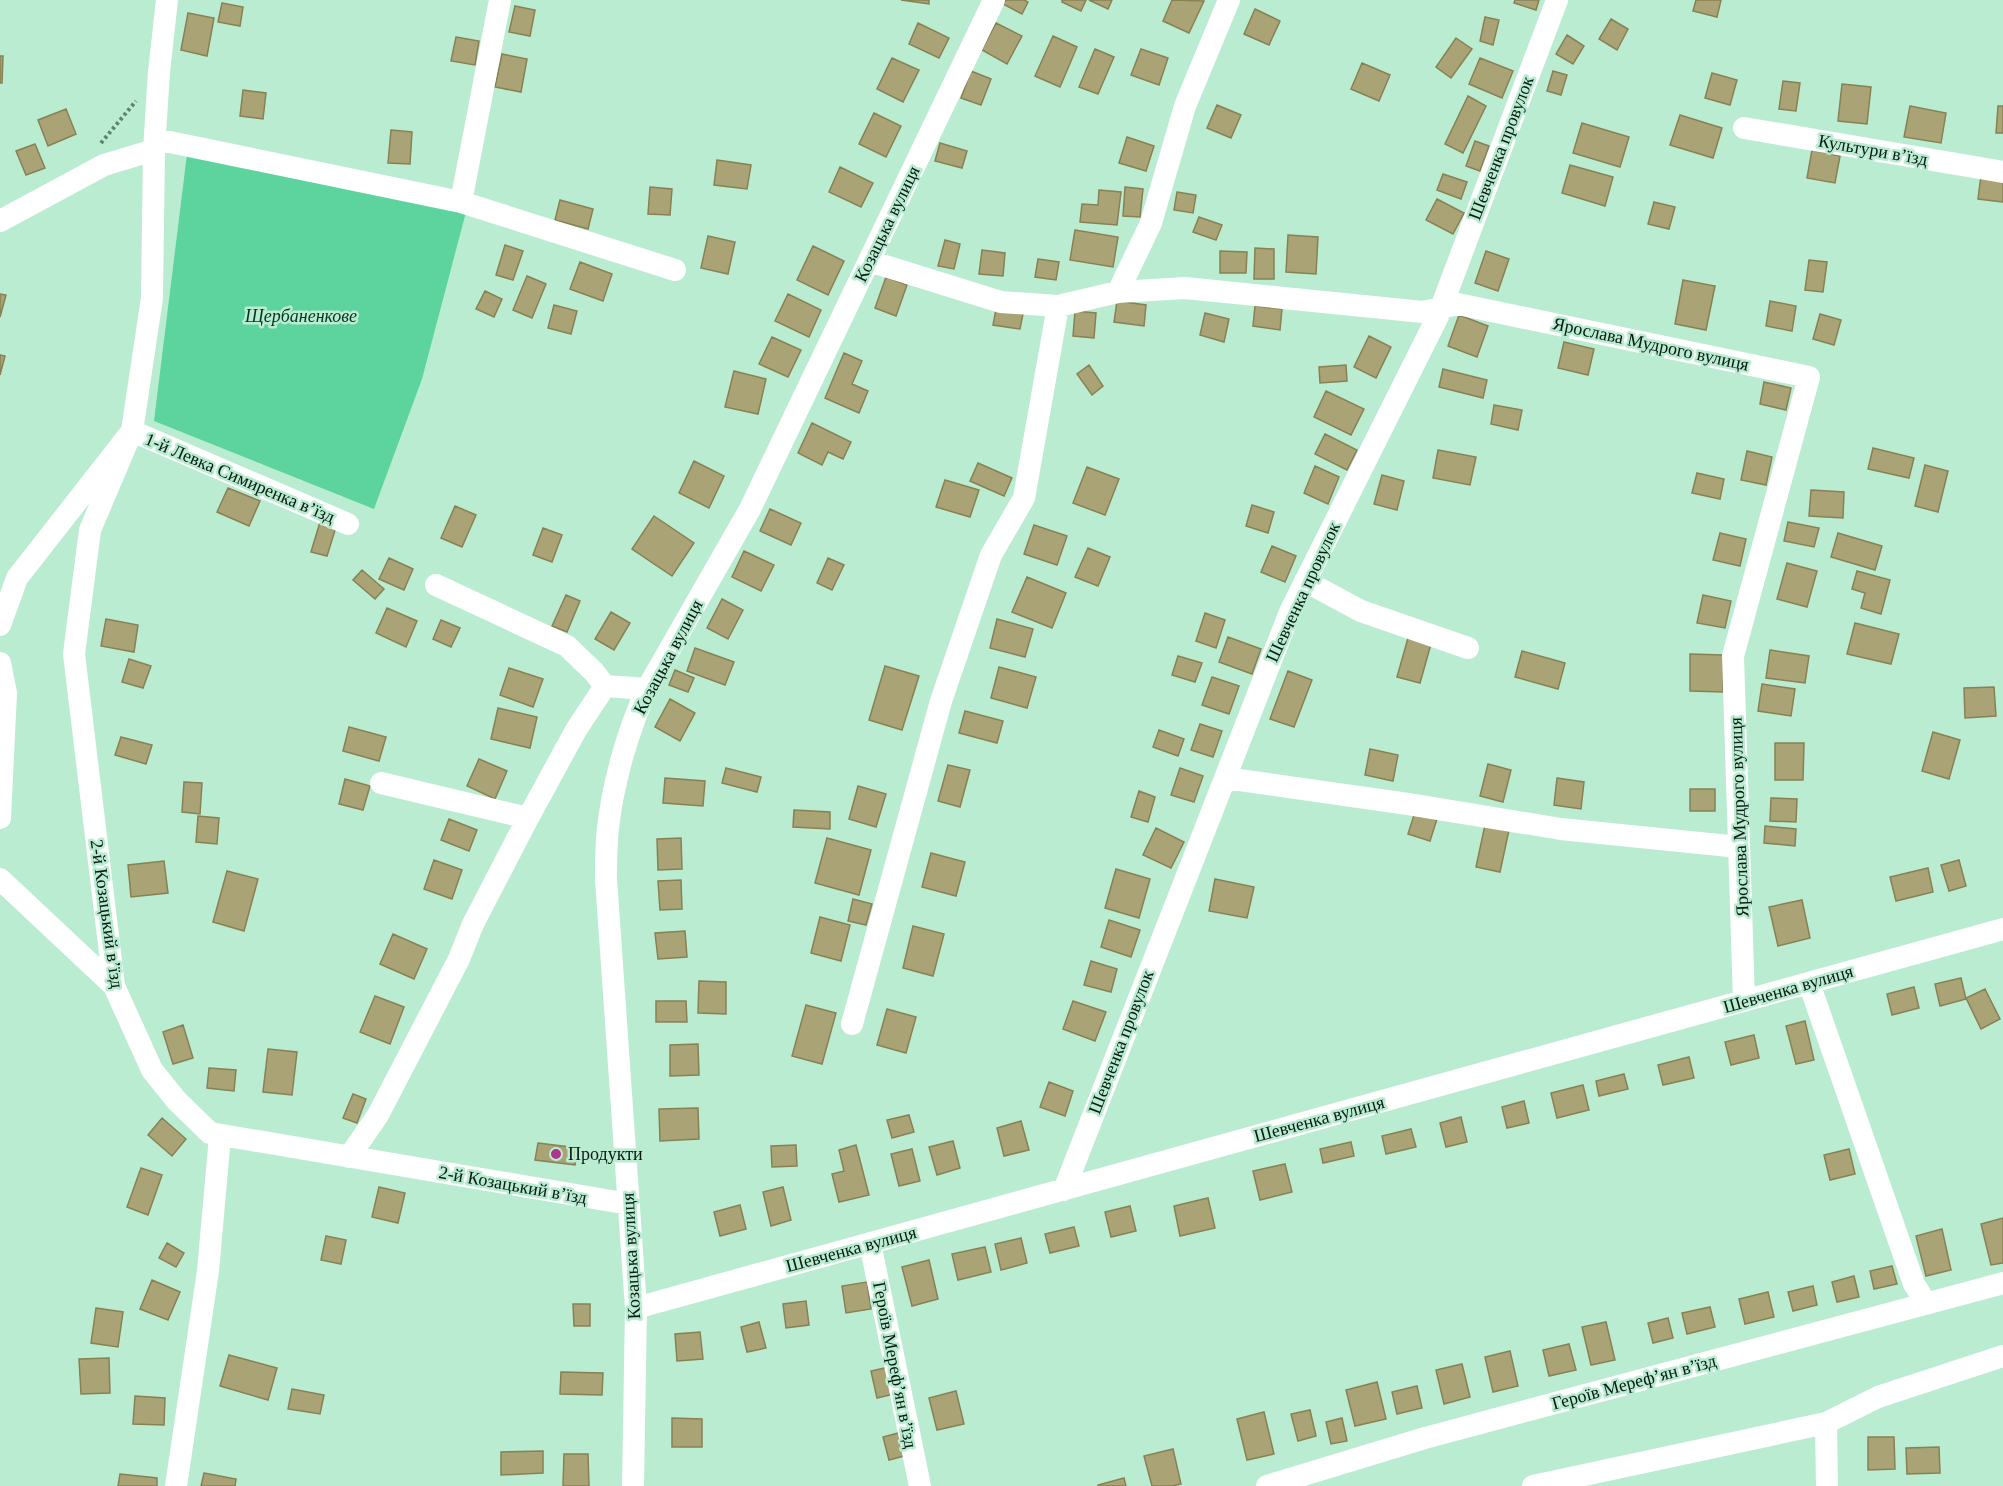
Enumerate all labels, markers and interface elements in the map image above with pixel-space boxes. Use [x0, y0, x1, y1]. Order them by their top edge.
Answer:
street label: Шевченка провулок [1464, 73, 1538, 223]
street label: Культури в’їзд [1817, 131, 1929, 169]
street label: Козацька вулиця [850, 163, 924, 285]
park label: Щербаненкове [244, 306, 357, 326]
street label: Ярослава Мудрого вулиця [1551, 313, 1751, 375]
street label: 1-й Левка Симиренка в’їзд [142, 429, 338, 527]
street label: Шевченка провулок [1262, 519, 1344, 665]
street label: Козацька вулиця [629, 596, 707, 718]
street label: Ярослава Мудрого вулиця [1726, 717, 1752, 917]
street label: 2-й Козацький в’їзд [87, 838, 127, 990]
street label: Шевченка вулиця [1721, 961, 1855, 1017]
street label: Шевченка провулок [1084, 967, 1158, 1117]
street label: Шевченка вулиця [1252, 1092, 1386, 1146]
place label: Продукти [568, 1144, 643, 1164]
marker: Продукти [549, 1147, 563, 1161]
street label: 2-й Козацький в’їзд [437, 1162, 589, 1208]
street label: Козацька вулиця [618, 1192, 644, 1320]
street label: Шевченка вулиця [784, 1222, 918, 1276]
street label: Героїв Мерефʼян вʼїзд [869, 1280, 921, 1450]
street label: Героїв Мерефʼян вʼїзд [1550, 1350, 1718, 1414]

